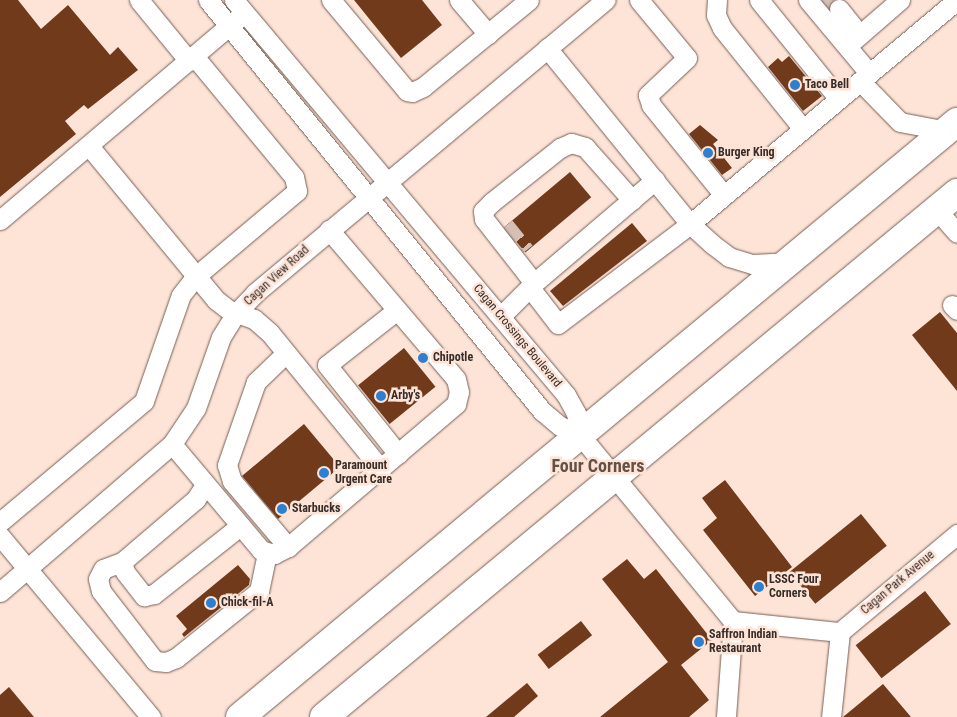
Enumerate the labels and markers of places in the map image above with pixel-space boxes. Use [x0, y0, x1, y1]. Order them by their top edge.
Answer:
place label: Taco Bell [805, 78, 849, 92]
marker: Taco Bell [789, 79, 801, 91]
place label: Burger King [718, 146, 775, 160]
marker: Burger King [702, 147, 714, 159]
place label: Chipotle [433, 351, 473, 365]
marker: Chipotle [417, 352, 429, 364]
place label: Arby's [391, 389, 420, 403]
marker: Arby's [375, 390, 387, 402]
place label: Paramount Urgent Care [335, 459, 392, 487]
marker: Paramount Urgent Care [317, 466, 331, 480]
place label: Starbucks [292, 502, 340, 516]
marker: Starbucks [276, 503, 288, 515]
place label: LSSC Four Corners [769, 573, 819, 601]
marker: LSSC Four Corners [753, 581, 765, 593]
place label: Chick-fil-A [221, 596, 273, 610]
marker: Chick-fil-A [205, 597, 217, 609]
place label: Saffron Indian Restaurant [709, 628, 777, 656]
marker: Saffron Indian Restaurant [693, 636, 705, 648]

